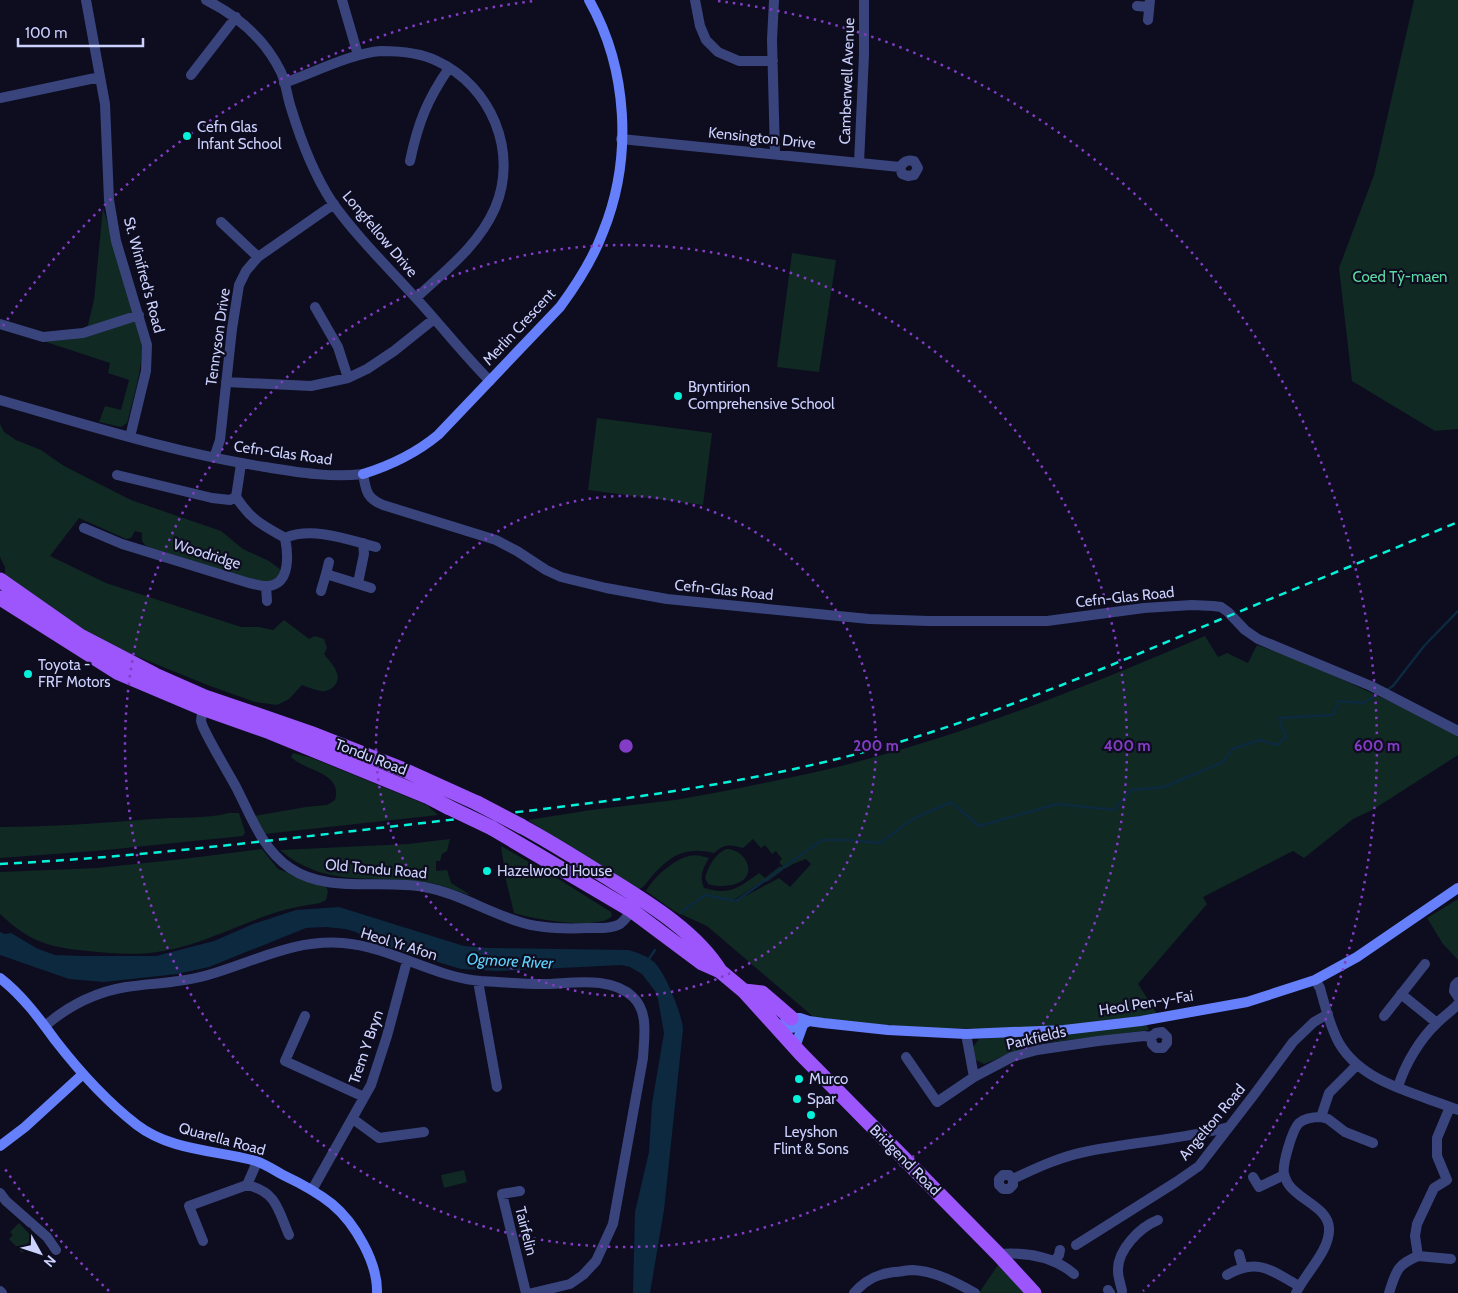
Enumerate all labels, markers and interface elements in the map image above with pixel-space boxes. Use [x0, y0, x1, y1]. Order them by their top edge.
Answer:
scale bar [18, 15, 142, 47]
street label: Camberwell Avenue [836, 17, 858, 145]
text: 100 m [25, 24, 67, 42]
place label: Cefn Glas Infant School [197, 118, 282, 153]
street label: Kensington Drive [707, 123, 817, 153]
marker: Cefn Glas Infant School [181, 130, 193, 142]
street label: Longfellow Drive [339, 187, 421, 281]
street label: St. Winifred's Road [120, 215, 168, 335]
park label: Coed Tŷ-maen [1352, 268, 1448, 286]
street label: Merlin Crescent [479, 285, 559, 369]
street label: Tennyson Drive [202, 287, 234, 387]
place label: Bryntirion Comprehensive School [688, 378, 835, 413]
marker: Bryntirion Comprehensive School [672, 390, 684, 402]
street label: Cefn-Glas Road [233, 437, 333, 469]
street label: Woodridge [171, 535, 243, 573]
street label: Cefn-Glas Road [674, 576, 774, 604]
street label: Cefn-Glas Road [1075, 583, 1175, 611]
place label: Toyota - FRF Motors [38, 656, 110, 691]
marker: Toyota - FRF Motors [22, 668, 34, 680]
street label: Tondu Road [333, 735, 409, 779]
centre of rings [617, 737, 635, 755]
text: 200 m [853, 737, 899, 755]
text: 400 m [1104, 737, 1150, 755]
text: 600 m [1354, 737, 1400, 755]
street label: Old Tondu Road [324, 856, 428, 882]
place label: Hazelwood House [497, 862, 612, 880]
marker: Hazelwood House [481, 865, 493, 877]
street label: Heol Yr Afon [358, 924, 440, 964]
water label: Ogmore River [466, 949, 555, 973]
street label: Heol Pen-y-Fai [1098, 987, 1194, 1019]
street label: Trem Y Bryn [345, 1008, 387, 1086]
street label: Parkfields [1004, 1022, 1068, 1054]
place label: Murco [809, 1070, 848, 1088]
marker: Murco [793, 1073, 805, 1085]
street label: Angelton Road [1175, 1080, 1249, 1164]
place label: Spar [807, 1090, 836, 1108]
marker: Spar [791, 1093, 803, 1105]
marker: Leyshon Flint & Sons [805, 1109, 817, 1121]
street label: Quarella Road [177, 1119, 267, 1159]
street label: Bridgend Road [866, 1121, 944, 1199]
place label: Leyshon Flint & Sons [773, 1123, 849, 1158]
street label: Tairfelin [511, 1205, 541, 1257]
north arrow [15, 1228, 65, 1278]
text: N [40, 1252, 60, 1271]

